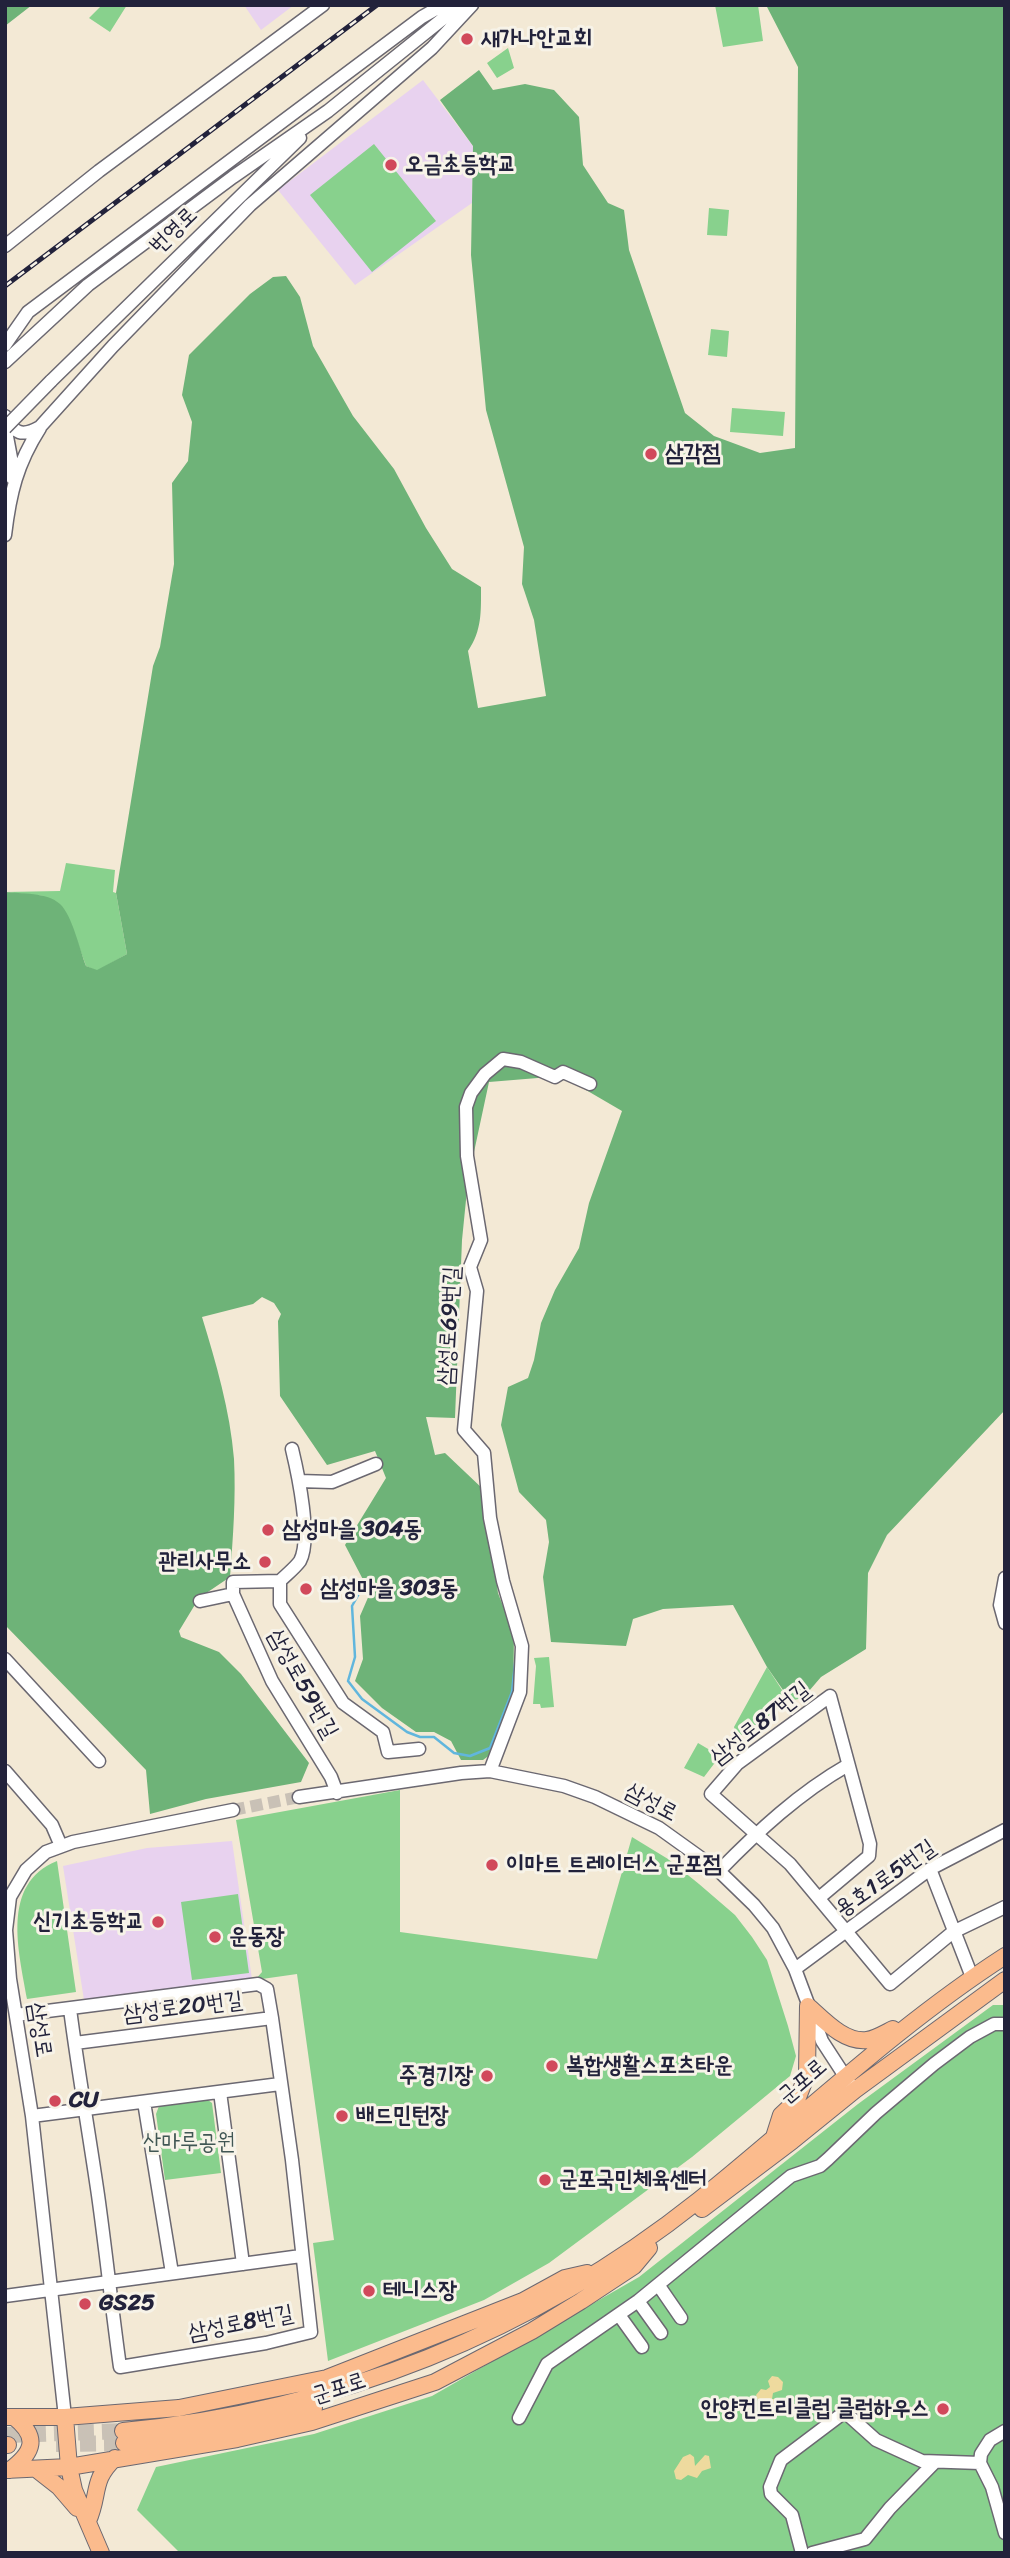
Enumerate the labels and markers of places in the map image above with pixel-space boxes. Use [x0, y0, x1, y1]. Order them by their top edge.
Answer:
place label: 새가나안교회 [481, 25, 592, 53]
marker: 새가나안교회 [459, 31, 475, 47]
place label: 오금초등학교 [405, 151, 516, 179]
marker: 오금초등학교 [383, 157, 399, 173]
place label: 삼각점 [665, 440, 721, 468]
marker: 삼각점 [643, 446, 659, 462]
place label: 삼성마을 304동 [282, 1516, 422, 1544]
marker: 삼성마을 304동 [260, 1522, 276, 1538]
place label: 관리사무소 [158, 1548, 251, 1576]
marker: 관리사무소 [257, 1554, 273, 1570]
place label: 삼성마을 303동 [320, 1575, 458, 1603]
marker: 삼성마을 303동 [298, 1581, 314, 1597]
place label: 이마트 트레이더스 군포점 [506, 1851, 722, 1879]
marker: 이마트 트레이더스 군포점 [484, 1857, 500, 1873]
place label: 신기초등학교 [33, 1908, 144, 1936]
marker: 신기초등학교 [150, 1914, 166, 1930]
place label: 운동장 [229, 1923, 285, 1951]
marker: 운동장 [207, 1929, 223, 1945]
place label: 복합생활스포츠타운 [566, 2052, 733, 2080]
marker: 복합생활스포츠타운 [544, 2058, 560, 2074]
place label: 주경기장 [399, 2062, 473, 2090]
marker: 주경기장 [479, 2068, 495, 2084]
place label: CU [69, 2087, 99, 2115]
marker: CU [47, 2093, 63, 2109]
place label: 배드민턴장 [356, 2102, 449, 2130]
marker: 배드민턴장 [334, 2108, 350, 2124]
place label: 군포국민체육센터 [559, 2166, 707, 2194]
marker: 군포국민체육센터 [537, 2172, 553, 2188]
place label: 테니스장 [383, 2277, 457, 2305]
marker: 테니스장 [361, 2283, 377, 2299]
place label: GS25 [99, 2290, 155, 2318]
marker: GS25 [77, 2296, 93, 2312]
place label: 안양컨트리클럽 클럽하우스 [701, 2395, 929, 2423]
marker: 안양컨트리클럽 클럽하우스 [935, 2401, 951, 2417]

